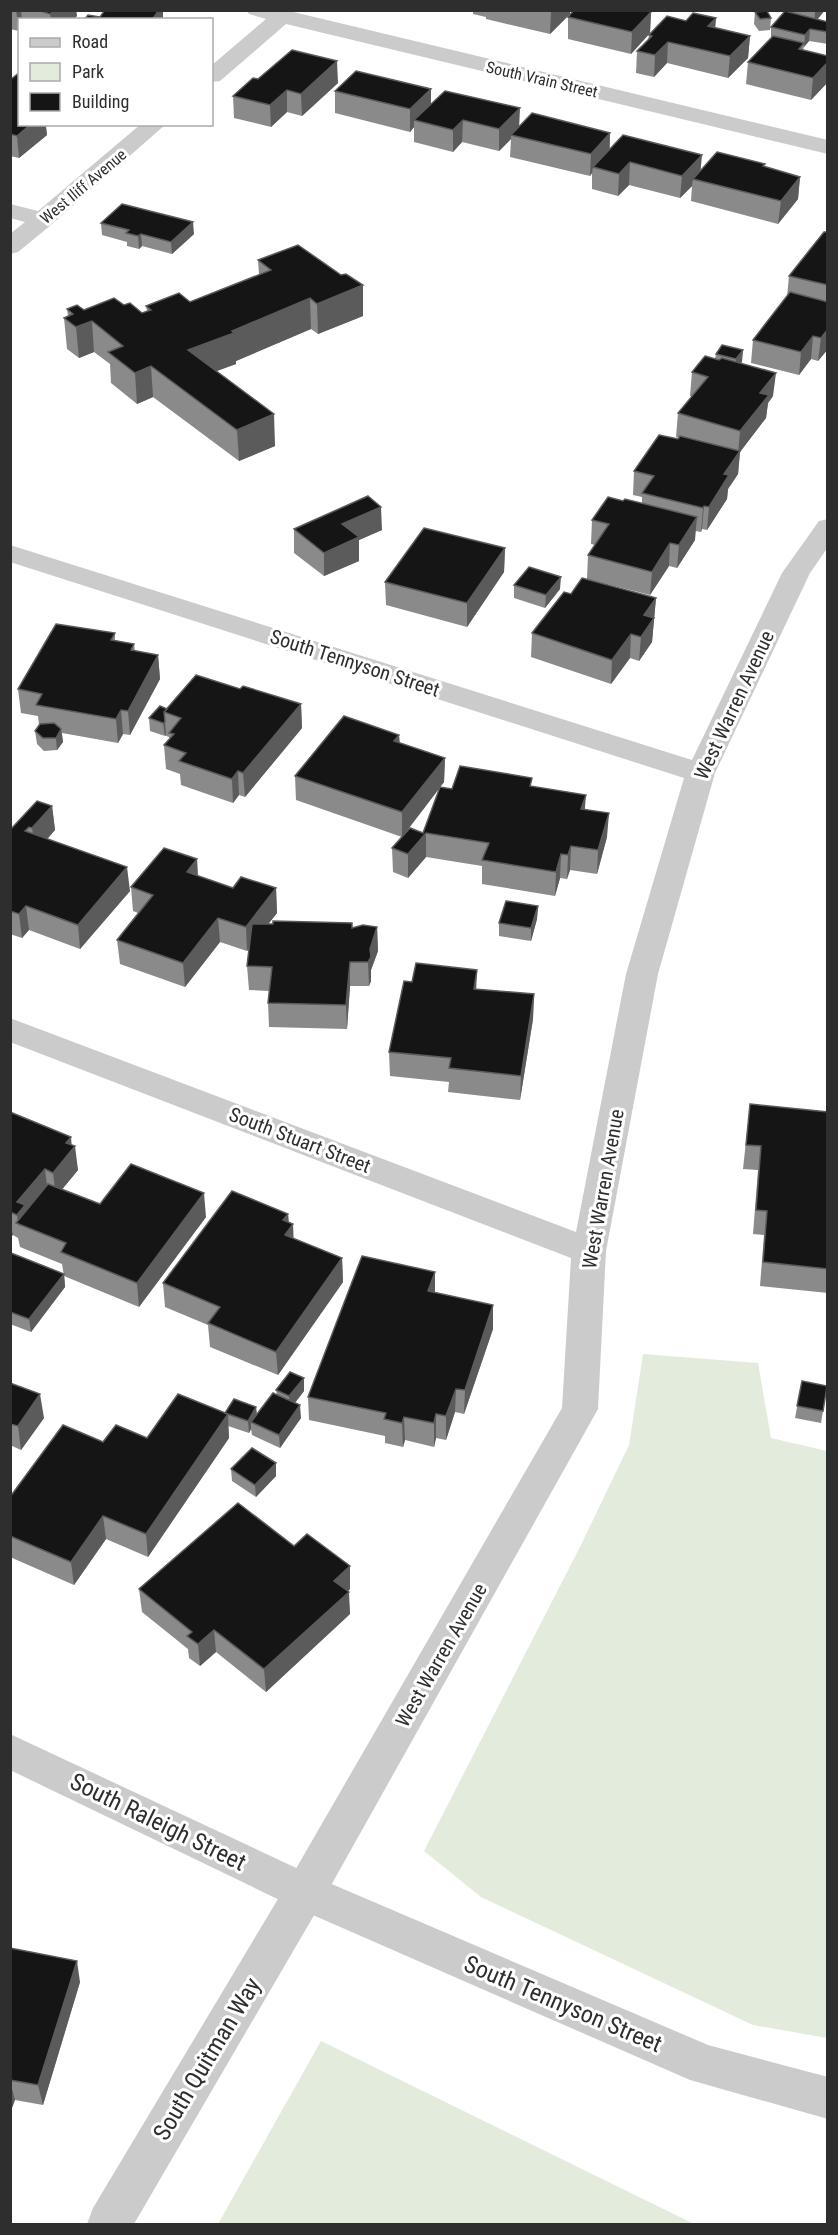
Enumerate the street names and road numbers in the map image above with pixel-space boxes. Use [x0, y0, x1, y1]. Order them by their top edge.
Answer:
street label: South Vrain Street [484, 57, 600, 102]
street label: West Iliff Avenue [36, 145, 130, 228]
street label: South Tennyson Street [267, 624, 443, 702]
street label: West Warren Avenue [689, 627, 779, 783]
street label: South Stuart Street [226, 1102, 374, 1178]
street label: West Warren Avenue [577, 1107, 629, 1271]
street label: West Warren Avenue [390, 1579, 492, 1731]
street label: South Raleigh Street [66, 1767, 250, 1877]
street label: South Tennyson Street [460, 1950, 666, 2058]
street label: South Quitman Way [147, 1973, 267, 2145]

